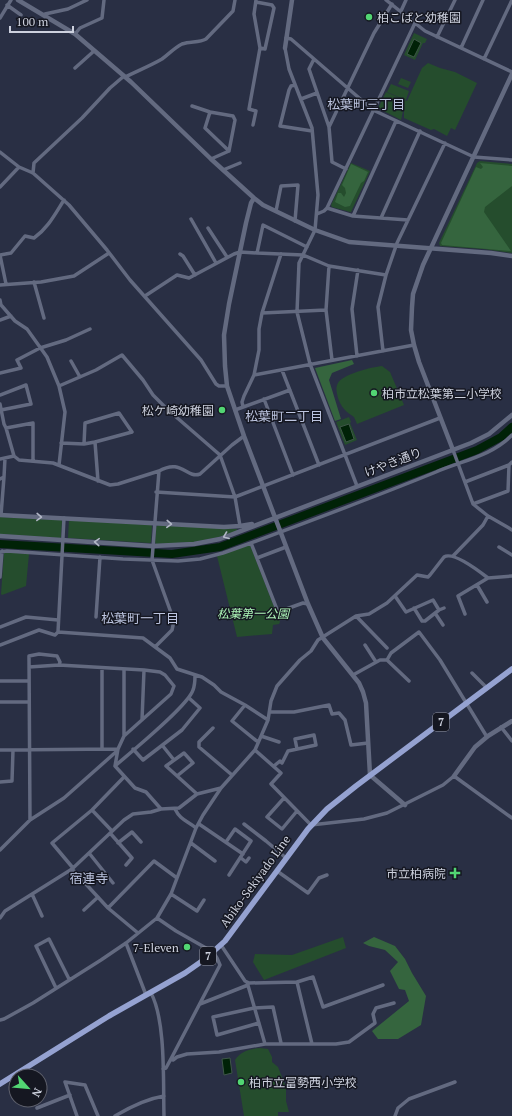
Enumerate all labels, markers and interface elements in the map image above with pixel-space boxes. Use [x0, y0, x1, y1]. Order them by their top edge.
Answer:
scale bar [10, 8, 73, 34]
place label: 柏こばと幼稚園 [377, 10, 461, 25]
marker: 柏こばと幼稚園 [364, 12, 374, 22]
text: 100 m [16, 14, 49, 29]
district label: 松葉町三丁目 [327, 95, 405, 113]
place label: 柏市立松葉第二小学校 [382, 386, 502, 401]
marker: 柏市立松葉第二小学校 [369, 388, 379, 398]
place label: 松ケ崎幼稚園 [142, 403, 214, 418]
marker: 松ケ崎幼稚園 [217, 405, 227, 415]
district label: 松葉町二丁目 [245, 407, 323, 425]
street label: けやき通り [362, 444, 424, 480]
one-way arrow [36, 513, 42, 521]
one-way arrow [166, 520, 172, 529]
one-way arrow [222, 532, 229, 540]
one-way arrow [94, 537, 100, 546]
park label: 松葉第一公園 [217, 606, 291, 621]
district label: 松葉町一丁目 [101, 609, 179, 627]
road number: 7 [433, 713, 449, 731]
street label: Abiko-Sekiyado Line [217, 832, 293, 930]
place label: 市立柏病院 [386, 866, 446, 881]
marker: 市立柏病院 [449, 867, 461, 879]
district label: 宿連寺 [69, 869, 109, 887]
place label: 7-Eleven [133, 940, 179, 955]
marker: 7-Eleven [182, 942, 192, 952]
road number: 7 [200, 947, 216, 965]
north arrow [8, 1068, 48, 1108]
place label: 柏市立富勢西小学校 [249, 1075, 357, 1090]
marker: 柏市立富勢西小学校 [236, 1077, 246, 1087]
text: N [28, 1086, 45, 1100]

